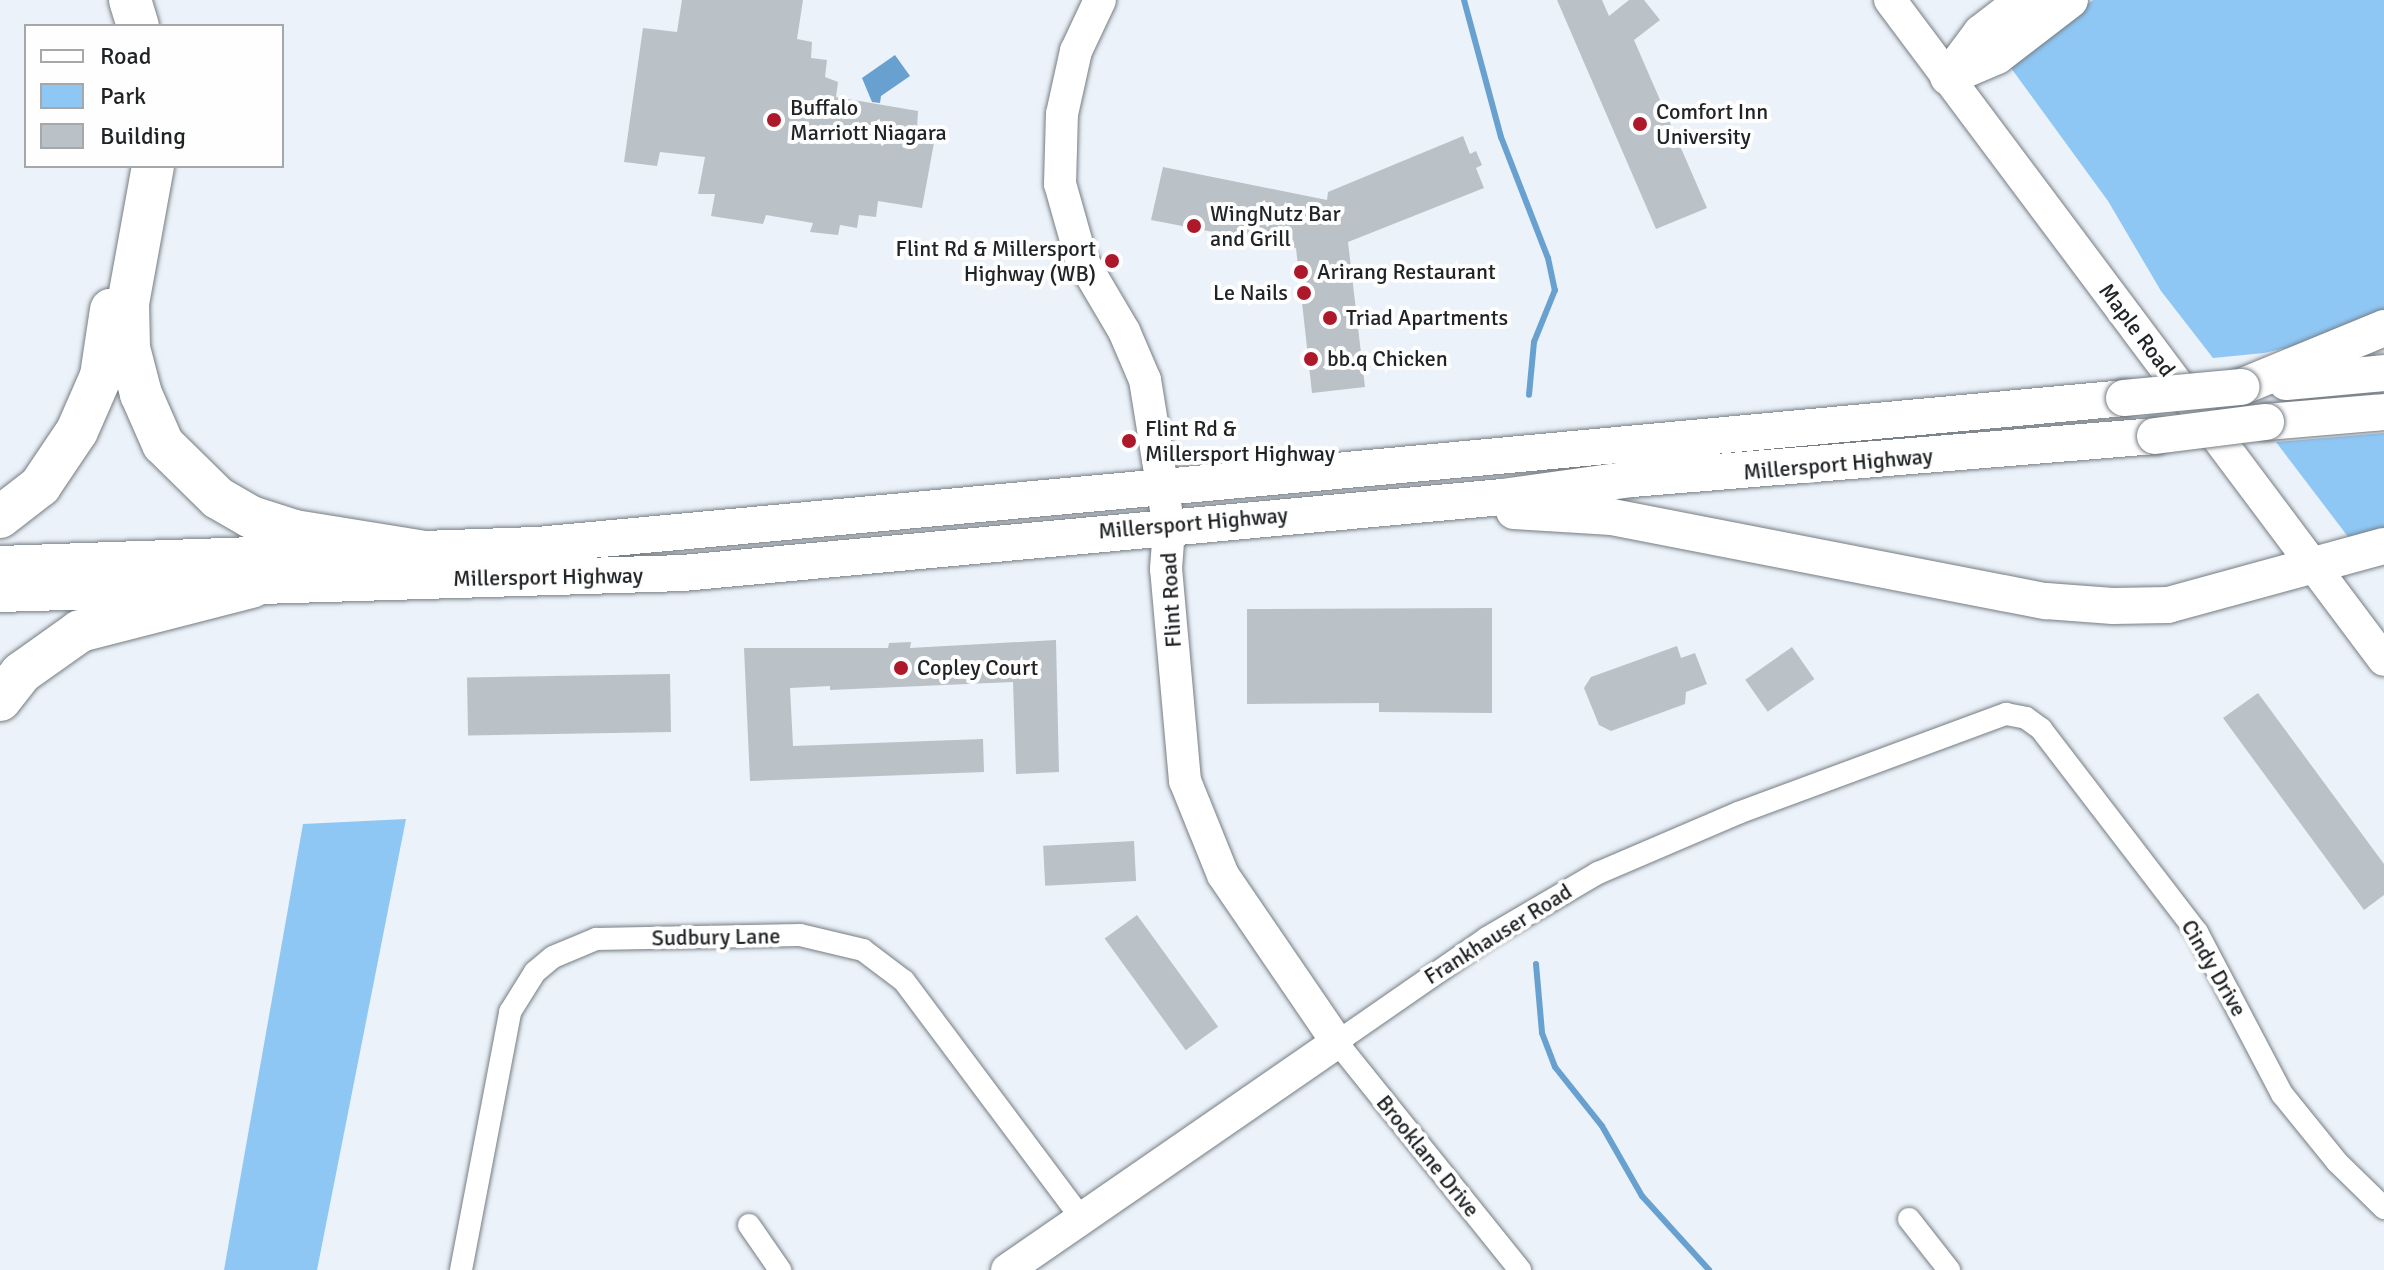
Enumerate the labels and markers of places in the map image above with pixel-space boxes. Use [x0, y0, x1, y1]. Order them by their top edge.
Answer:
place label: Buffalo Marriott Niagara [790, 94, 947, 146]
place label: Comfort Inn University [1656, 98, 1768, 150]
marker: Buffalo Marriott Niagara [765, 111, 783, 129]
marker: Comfort Inn University [1631, 115, 1649, 133]
place label: WingNutz Bar and Grill [1210, 200, 1341, 252]
marker: WingNutz Bar and Grill [1185, 217, 1203, 235]
place label: Flint Rd & Millersport Highway (WB) [895, 235, 1096, 286]
marker: Flint Rd & Millersport Highway (WB) [1103, 252, 1121, 270]
place label: Arirang Restaurant [1317, 259, 1496, 285]
marker: Arirang Restaurant [1292, 263, 1310, 281]
place label: Le Nails [1213, 280, 1288, 306]
marker: Le Nails [1295, 284, 1313, 302]
place label: Triad Apartments [1346, 305, 1508, 331]
marker: Triad Apartments [1321, 309, 1339, 327]
place label: bb.q Chicken [1327, 346, 1448, 372]
marker: bb.q Chicken [1302, 350, 1320, 368]
place label: Flint Rd & Millersport Highway [1145, 415, 1335, 466]
marker: Flint Rd & Millersport Highway [1120, 432, 1138, 450]
place label: Copley Court [917, 655, 1038, 681]
marker: Copley Court [892, 659, 910, 677]

